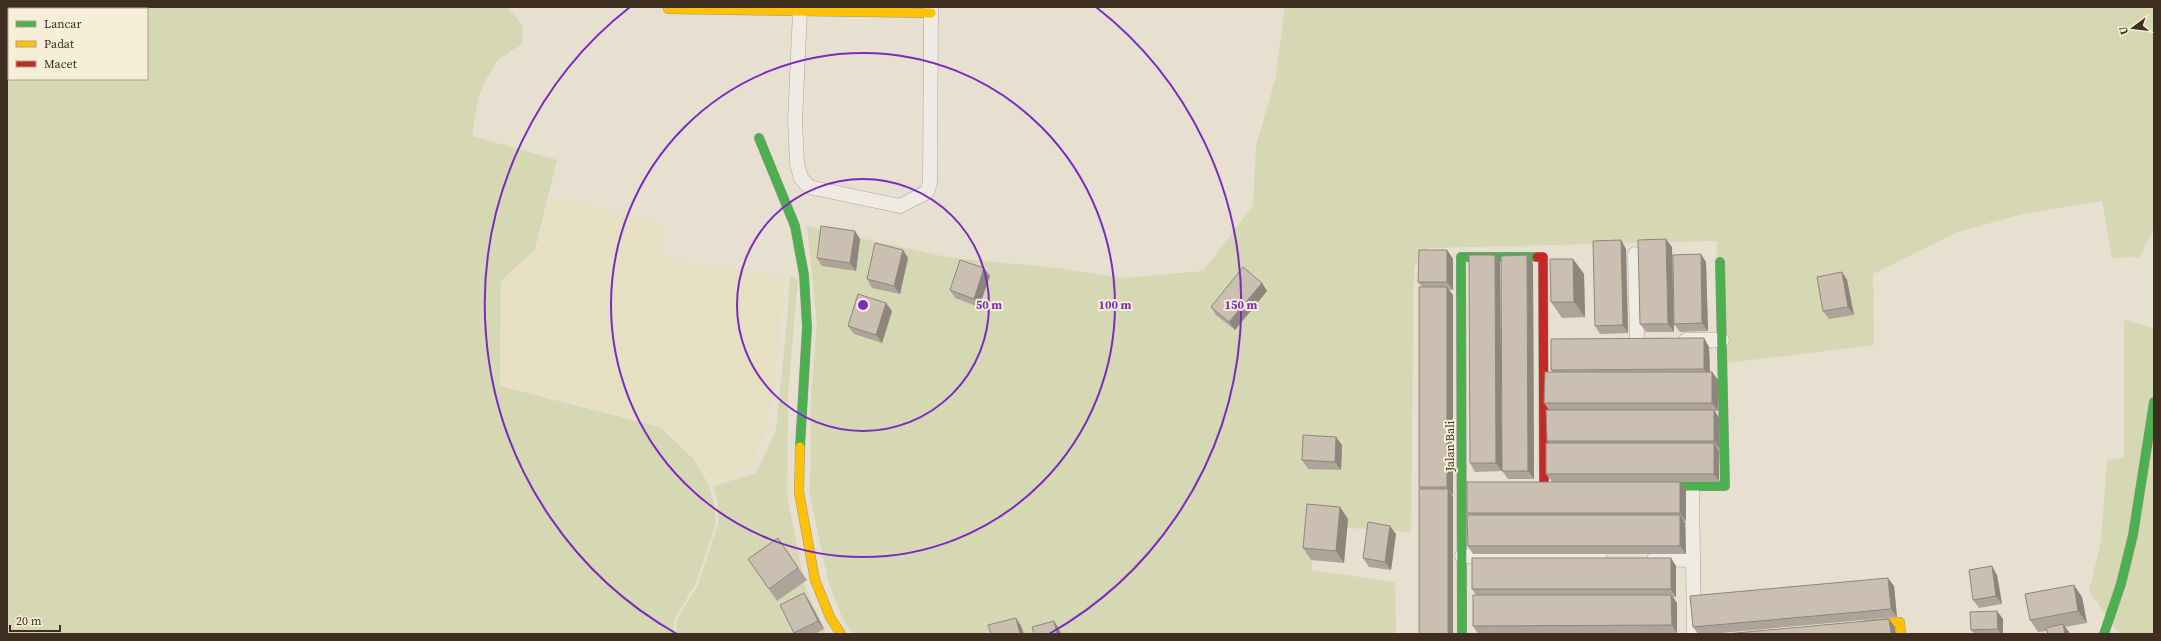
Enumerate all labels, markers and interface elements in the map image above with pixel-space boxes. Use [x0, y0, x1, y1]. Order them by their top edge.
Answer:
legend [8, 8, 148, 80]
north arrow [2113, 8, 2153, 48]
text: Lancar [44, 16, 81, 32]
text: U [2116, 25, 2132, 36]
text: Padat [44, 36, 74, 52]
text: Macet [44, 56, 77, 72]
text: 50 m [976, 297, 1002, 313]
text: 100 m [1099, 297, 1132, 313]
text: 150 m [1225, 297, 1258, 313]
centre of rings [856, 298, 870, 312]
street label: Jalan Bali [1442, 420, 1458, 472]
scale bar [10, 607, 60, 633]
text: 20 m [16, 613, 42, 629]

